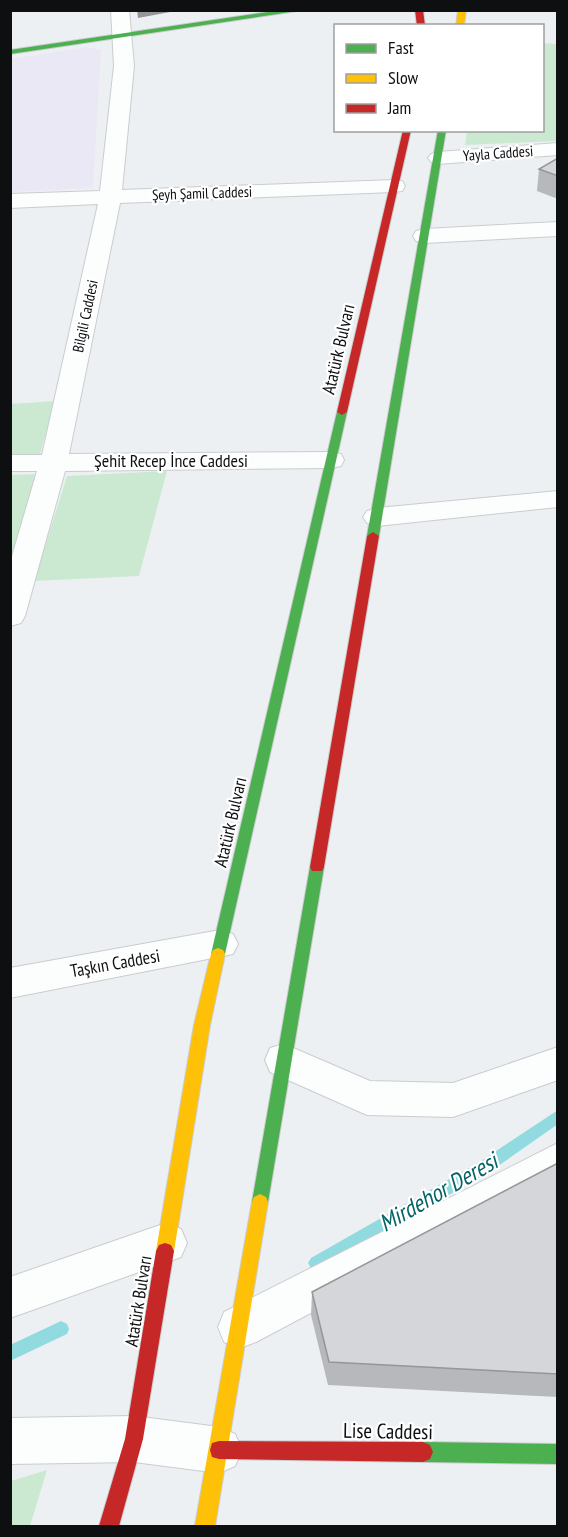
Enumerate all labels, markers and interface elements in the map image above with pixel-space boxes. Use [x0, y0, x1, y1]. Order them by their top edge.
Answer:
legend [334, 24, 544, 132]
text: Fast [388, 36, 414, 59]
text: Slow [388, 66, 419, 89]
text: Jam [387, 96, 411, 119]
street label: Yayla Caddesi [462, 141, 534, 165]
street label: Şeyh Şamil Caddesi [152, 182, 252, 204]
street label: Bilgili Caddesi [68, 278, 102, 354]
street label: Atatürk Bulvarı [316, 302, 360, 396]
street label: Şehit Recep İnce Caddesi [94, 449, 248, 472]
street label: Atatürk Bulvarı [208, 775, 252, 869]
street label: Taşkın Caddesi [68, 944, 162, 982]
water label: Mirdehor Deresi [373, 1144, 505, 1238]
street label: Atatürk Bulvarı [119, 1254, 157, 1348]
street label: Lise Caddesi [343, 1417, 433, 1445]

